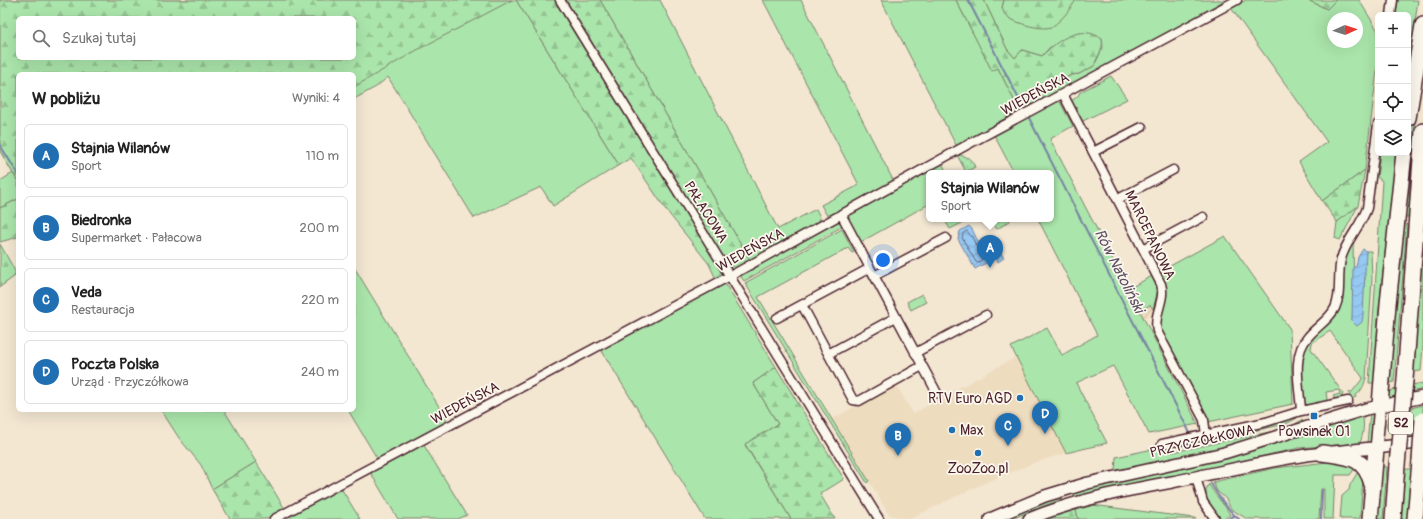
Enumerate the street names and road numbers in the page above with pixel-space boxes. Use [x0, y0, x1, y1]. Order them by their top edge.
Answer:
street label: WIEDEŃSKA [998, 68, 1072, 119]
street label: PAŁACOWA [680, 178, 732, 246]
street label: MARCEPANOWA [1121, 188, 1179, 282]
street label: WIEDEŃSKA [713, 224, 787, 276]
street label: WIEDEŃSKA [428, 377, 502, 428]
road number: S2 [1389, 412, 1413, 434]
street label: PRZYCZÓŁKOWA [1148, 420, 1256, 461]

